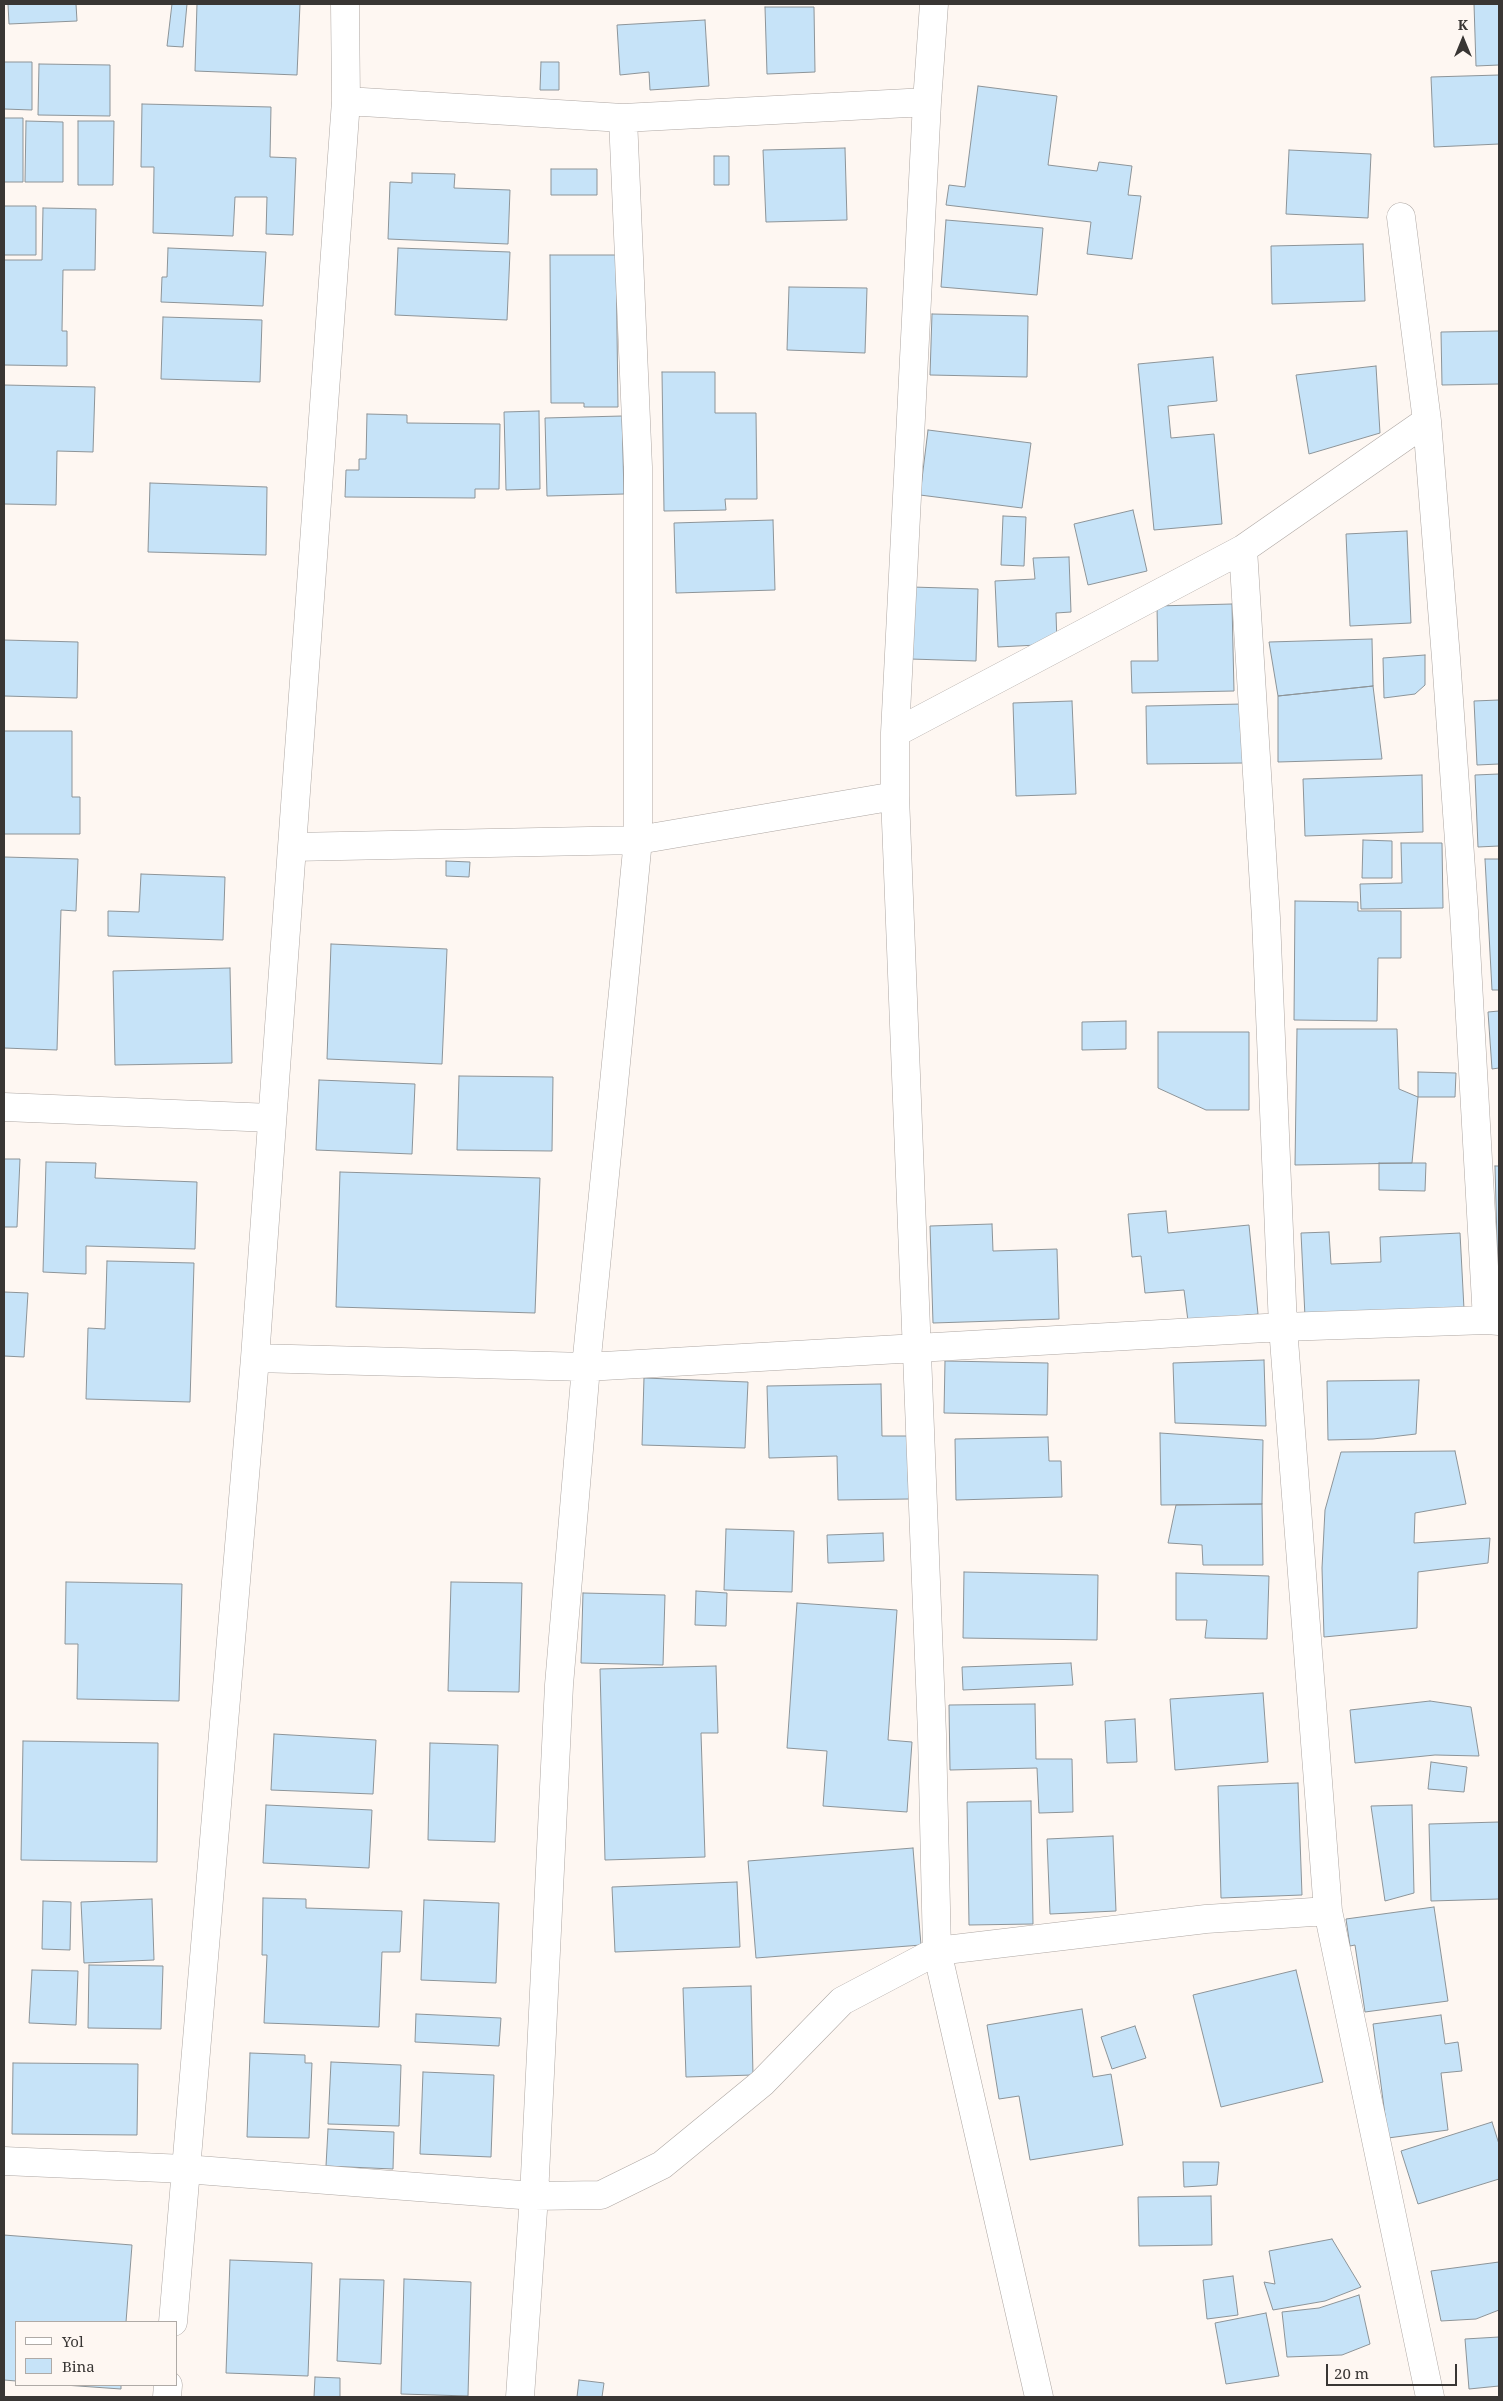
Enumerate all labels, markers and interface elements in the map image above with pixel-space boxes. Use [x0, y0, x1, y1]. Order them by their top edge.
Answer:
north arrow [1438, 15, 1488, 65]
text: K [1458, 15, 1468, 34]
legend [15, 2321, 178, 2386]
text: Yol [62, 2331, 84, 2351]
scale bar [1328, 2354, 1459, 2386]
text: Bina [62, 2356, 95, 2376]
text: 20 m [1334, 2363, 1369, 2383]

